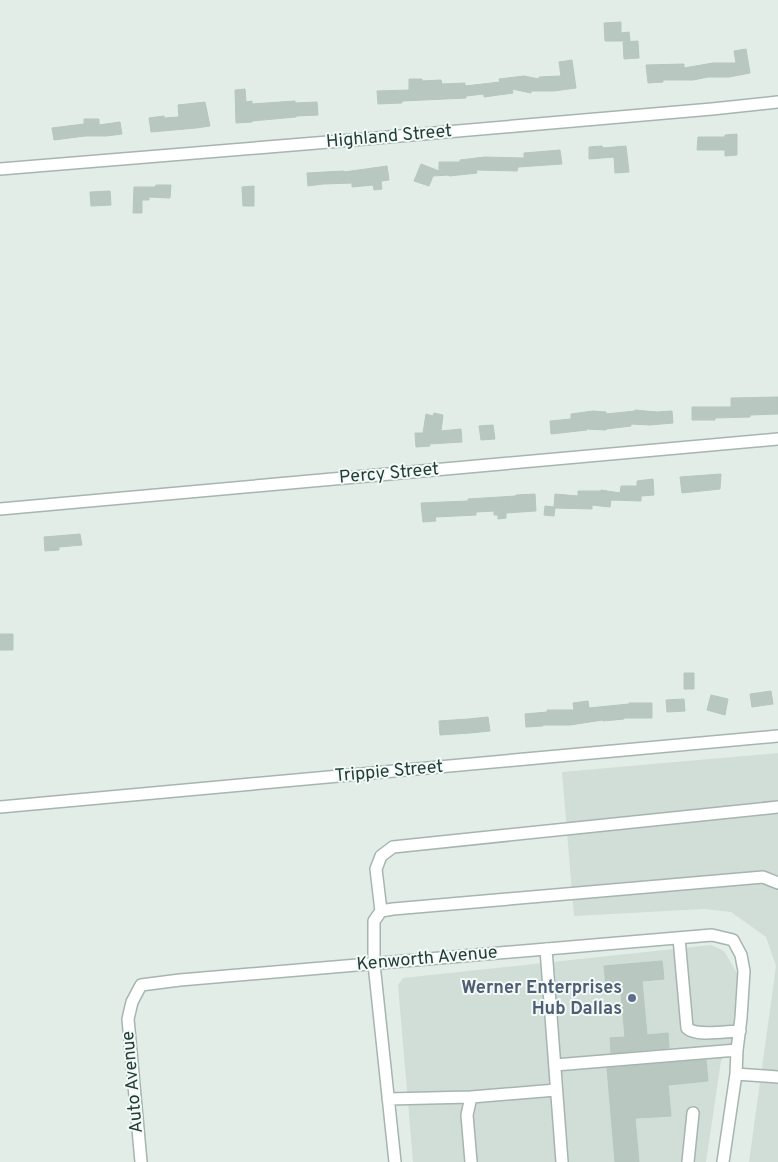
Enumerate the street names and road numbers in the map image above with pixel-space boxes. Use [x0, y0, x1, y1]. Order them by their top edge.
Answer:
street label: Highland Street [325, 120, 453, 154]
street label: Percy Street [338, 458, 440, 490]
street label: Trippie Street [334, 756, 444, 788]
street label: Kenworth Avenue [356, 941, 498, 977]
street label: Auto Avenue [117, 1030, 149, 1134]

